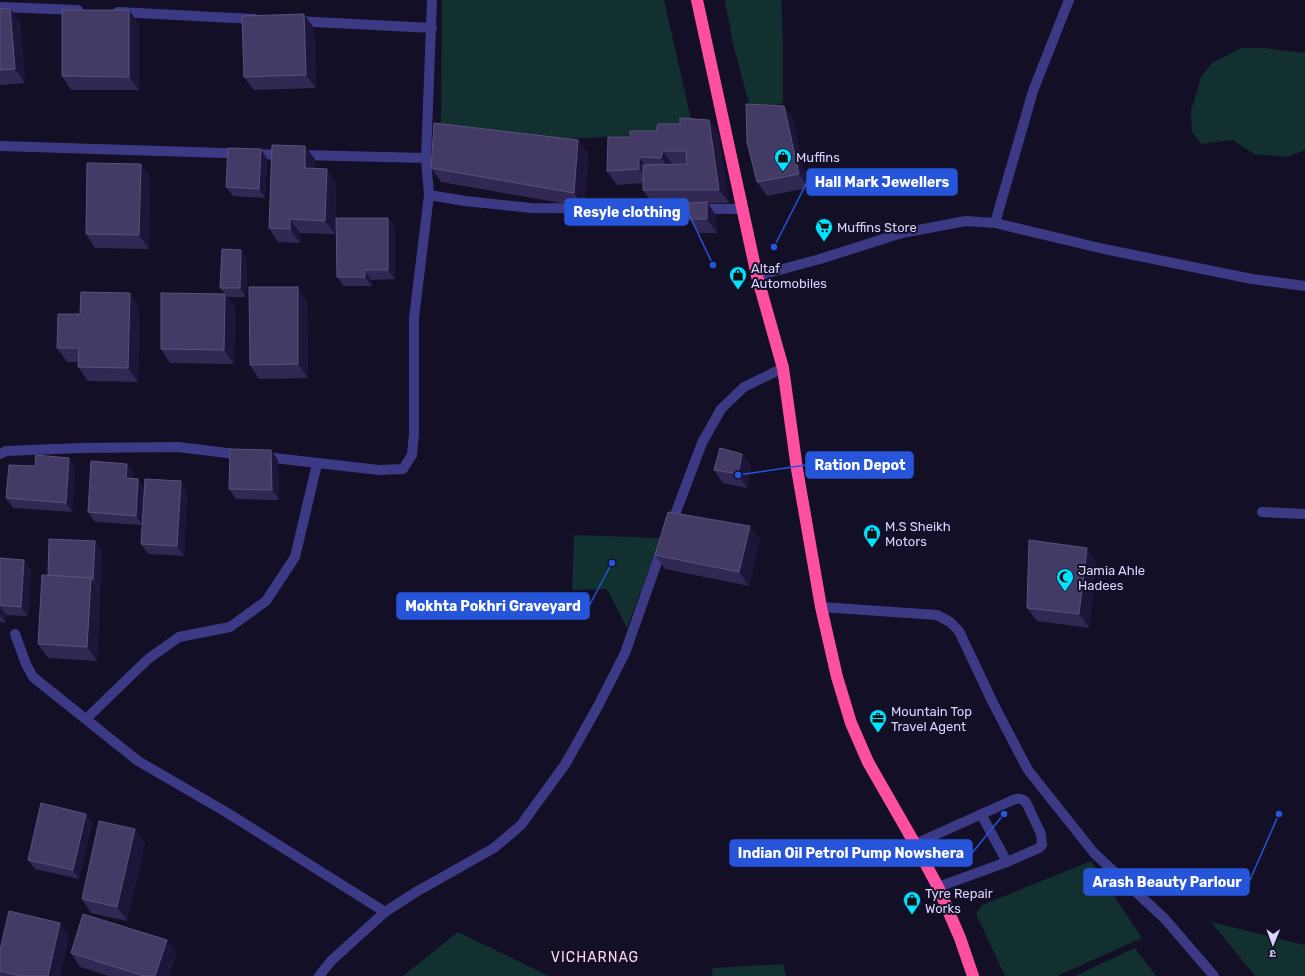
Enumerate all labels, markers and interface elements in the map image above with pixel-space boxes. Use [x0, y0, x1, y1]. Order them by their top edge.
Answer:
shop icon: Muffins [773, 147, 793, 172]
place label: Muffins [796, 150, 840, 165]
callout: Hall Mark Jewellers [807, 169, 957, 195]
text: Hall Mark Jewellers [815, 174, 950, 191]
callout: Resyle clothing [565, 199, 688, 225]
text: Resyle clothing [573, 204, 681, 221]
supermarket icon: Muffins Store [814, 217, 834, 242]
place label: Muffins Store [837, 220, 917, 235]
place label: Altaf Automobiles [751, 261, 827, 291]
shop icon: Altaf Automobiles [728, 265, 748, 290]
callout: Ration Depot [806, 452, 913, 478]
text: Ration Depot [814, 457, 906, 474]
place label: M.S Sheikh Motors [885, 519, 951, 549]
shop icon: M.S Sheikh Motors [862, 523, 882, 548]
place label: Jamia Ahle Hadees [1078, 563, 1145, 593]
mosque icon: Jamia Ahle Hadees [1055, 567, 1075, 592]
callout: Mokhta Pokhri Graveyard [397, 593, 589, 619]
text: Mokhta Pokhri Graveyard [405, 598, 581, 615]
place label: Mountain Top Travel Agent [891, 704, 972, 735]
office icon: Mountain Top Travel Agent [868, 708, 888, 733]
callout: Indian Oil Petrol Pump Nowshera [730, 840, 972, 866]
text: Indian Oil Petrol Pump Nowshera [738, 845, 964, 862]
callout: Arash Beauty Parlour [1084, 869, 1249, 895]
text: Arash Beauty Parlour [1092, 874, 1242, 891]
place label: Tyre Repair Works [925, 886, 993, 916]
shop icon: Tyre Repair Works [902, 890, 922, 915]
north arrow [1253, 924, 1293, 964]
text: उ [1269, 947, 1276, 960]
district label: VICHARNAG [551, 949, 639, 966]

